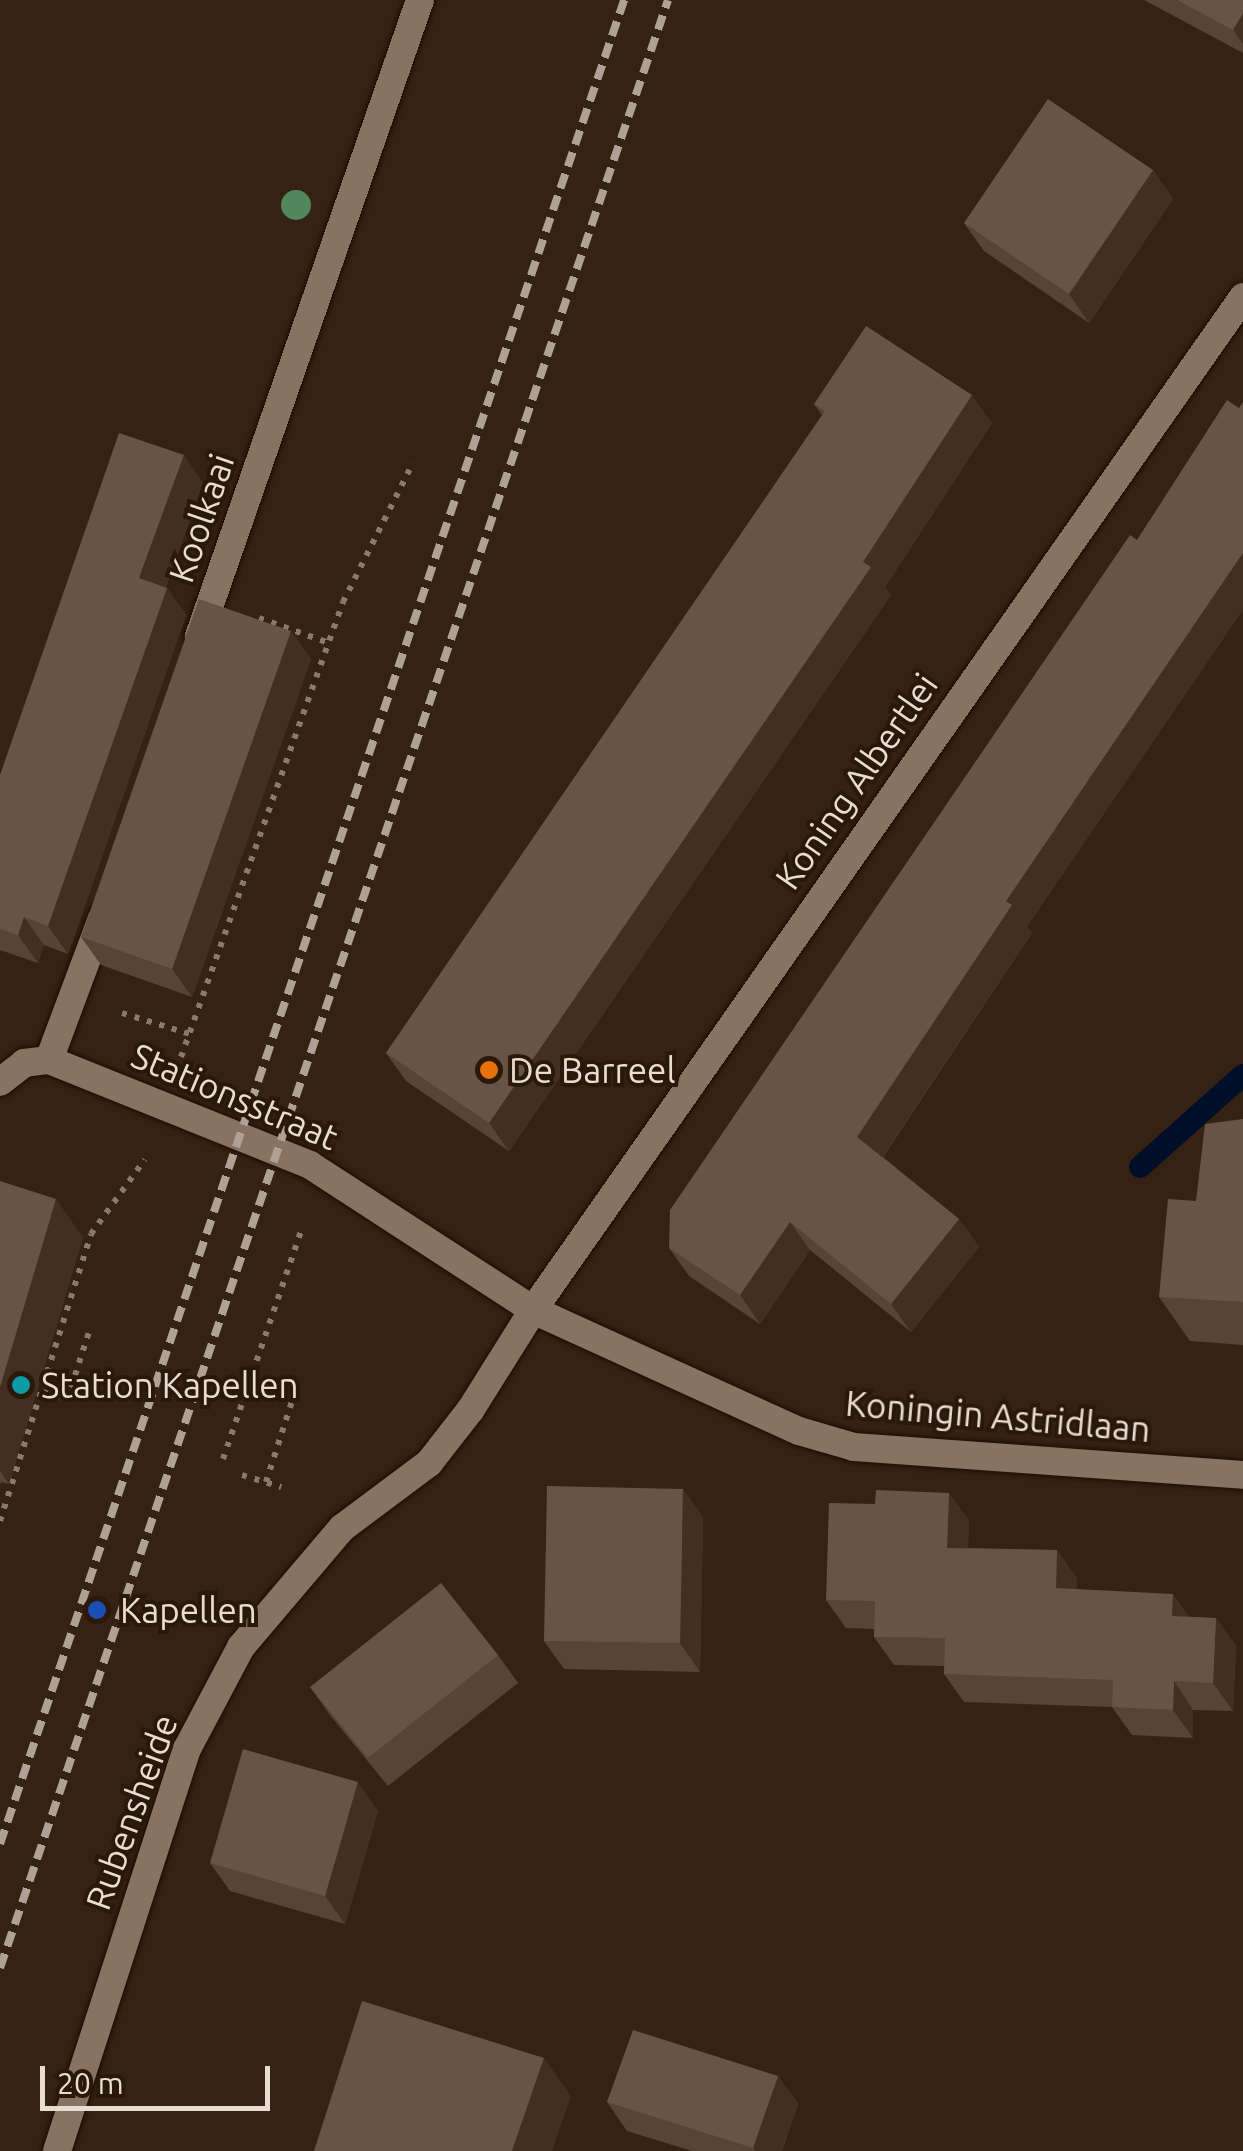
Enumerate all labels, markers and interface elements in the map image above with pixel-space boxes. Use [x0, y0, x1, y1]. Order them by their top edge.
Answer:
street label: Koolkaai [159, 448, 243, 588]
street label: Koning Albertlei [766, 665, 946, 897]
street label: Stationsstraat [126, 1034, 344, 1158]
place label: De Barreel [509, 1049, 676, 1091]
marker: De Barreel [478, 1059, 500, 1081]
place label: Station Kapellen [41, 1364, 298, 1406]
marker: Station Kapellen [10, 1374, 32, 1396]
street label: Koningin Astridlaan [844, 1382, 1152, 1450]
place label: Kapellen [120, 1589, 257, 1631]
marker: Kapellen [84, 1597, 110, 1623]
street label: Rubensheide [76, 1709, 186, 1915]
scale bar [45, 2046, 275, 2108]
text: 20 m [57, 2066, 124, 2100]

